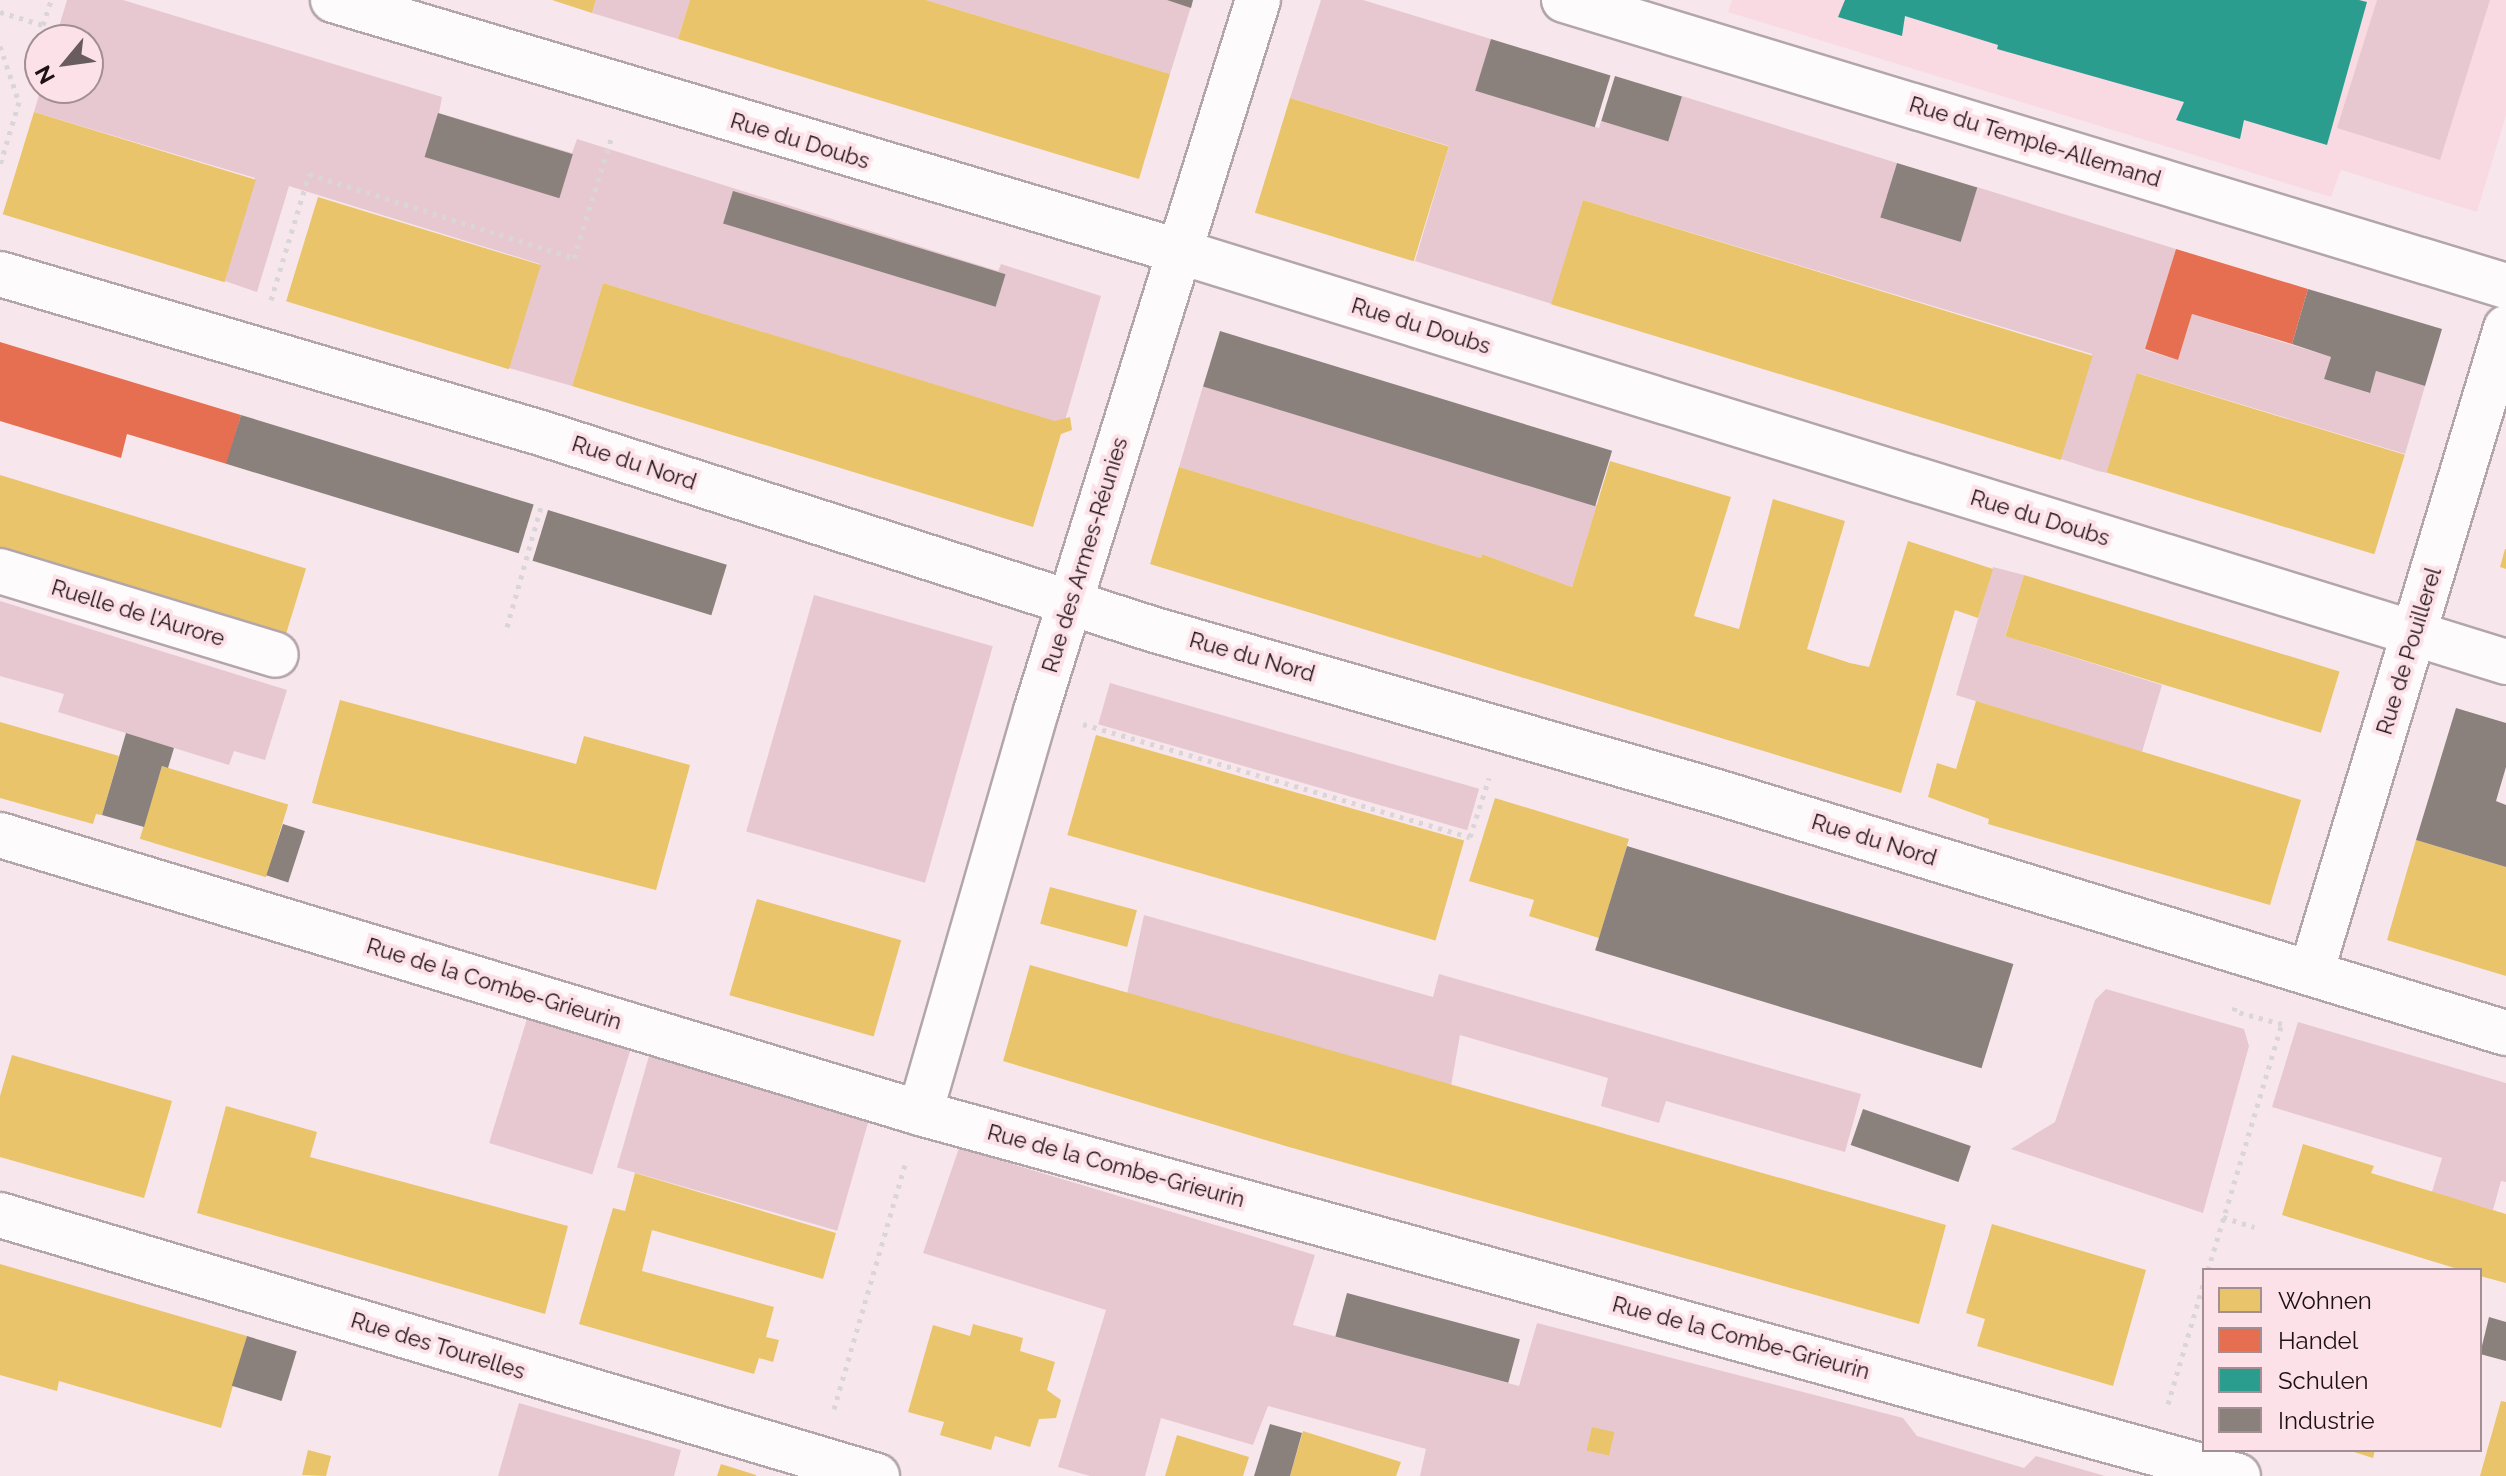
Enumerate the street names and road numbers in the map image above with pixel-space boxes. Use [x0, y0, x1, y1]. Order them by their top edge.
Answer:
street label: Rue du Temple-Allemand [1906, 91, 2164, 193]
street label: Rue du Doubs [727, 107, 873, 175]
street label: Rue du Doubs [1348, 292, 1494, 360]
street label: Rue du Nord [569, 430, 699, 496]
street label: Rue des Armes-Réunies [1037, 434, 1133, 676]
street label: Rue du Doubs [1967, 484, 2113, 552]
street label: Rue de Pouillerel [2371, 564, 2447, 738]
street label: Ruelle de l'Aurore [48, 574, 228, 652]
street label: Rue du Nord [1186, 627, 1318, 687]
street label: Rue du Nord [1808, 808, 1940, 872]
street label: Rue de la Combe-Grieurin [363, 933, 625, 1035]
street label: Rue de la Combe-Grieurin [984, 1119, 1248, 1213]
street label: Rue de la Combe-Grieurin [1609, 1291, 1873, 1385]
street label: Rue des Tourelles [347, 1307, 529, 1385]

